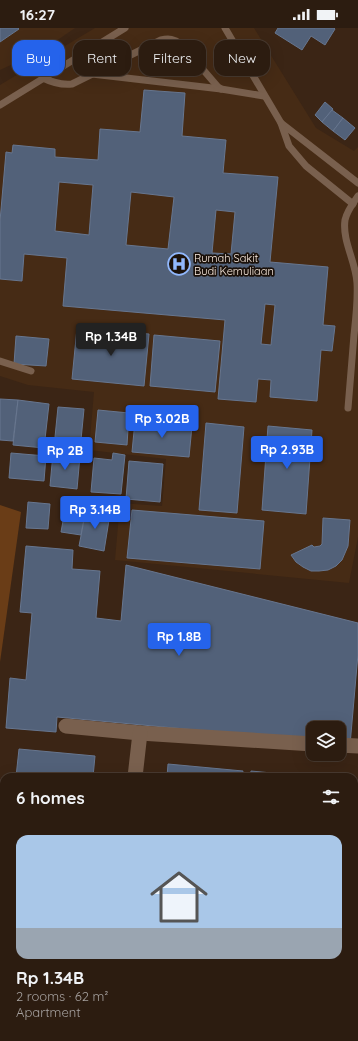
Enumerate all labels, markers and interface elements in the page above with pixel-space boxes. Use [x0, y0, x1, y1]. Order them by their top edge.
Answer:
text: 16:27 [20, 5, 55, 24]
chip: Buy [12, 40, 65, 76]
chip: Rent [73, 40, 131, 76]
chip: Filters [139, 40, 206, 76]
chip: New [214, 40, 270, 76]
hospital icon: Rumah Sakit Budi Kemuliaan [166, 251, 192, 277]
place label: Rumah Sakit Budi Kemuliaan [194, 251, 274, 278]
pin: Rp 1.34B [70, 323, 152, 357]
text: Rp 1.34B [85, 328, 137, 344]
pin: Rp 3.02B [121, 405, 203, 439]
text: Rp 3.02B [135, 410, 189, 426]
pin: Rp 2.93B [246, 436, 328, 470]
pin: Rp 2B [37, 437, 93, 471]
text: Rp 2.93B [260, 441, 314, 457]
text: Rp 2B [47, 442, 83, 458]
pin: Rp 3.14B [54, 496, 136, 530]
text: Rp 3.14B [69, 501, 121, 517]
pin: Rp 1.8B [142, 623, 216, 657]
text: Rp 1.8B [157, 628, 201, 644]
map controls [306, 721, 346, 761]
button: layers [306, 721, 346, 761]
icon: filters [320, 786, 342, 808]
text: 6 homes [16, 787, 85, 808]
icon: home [143, 861, 215, 933]
text: Rp 1.34B [16, 967, 84, 988]
text: 2 rooms · 62 m² [16, 988, 108, 1004]
text: Apartment [16, 1004, 81, 1020]

